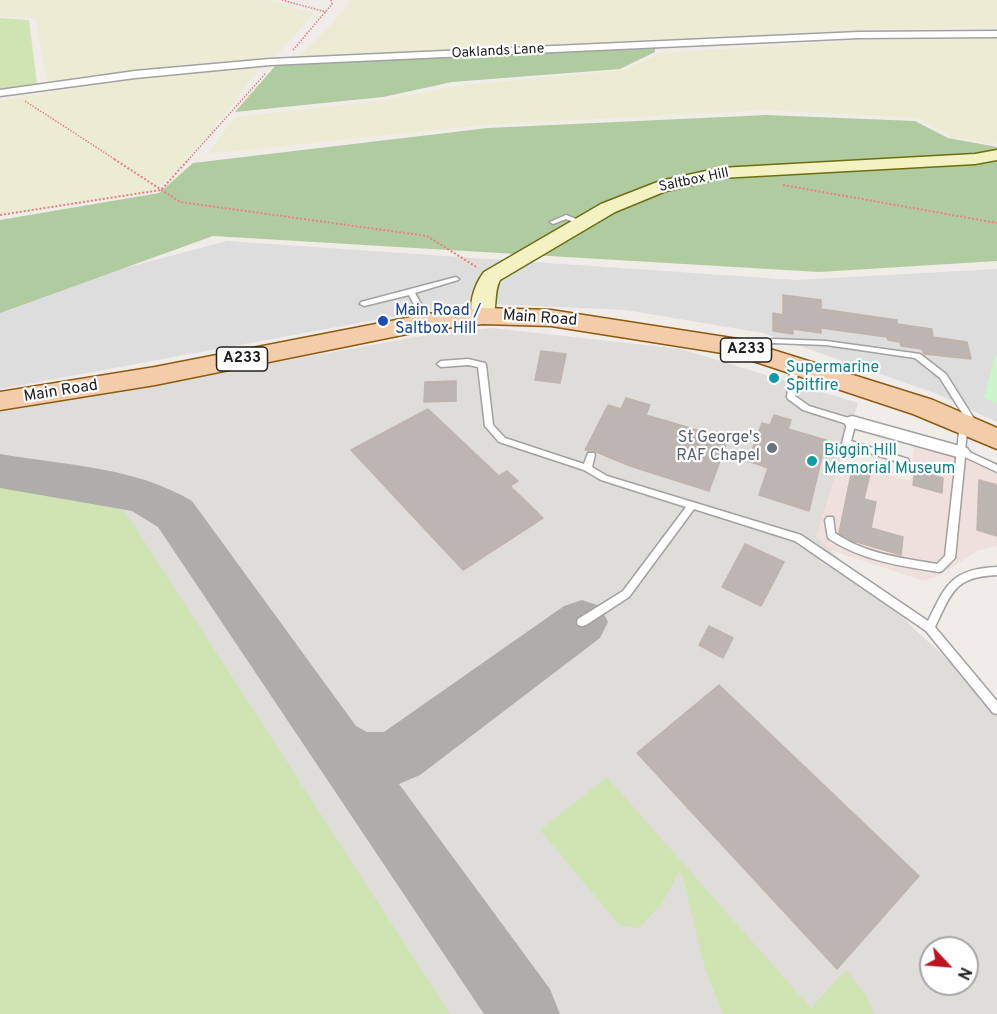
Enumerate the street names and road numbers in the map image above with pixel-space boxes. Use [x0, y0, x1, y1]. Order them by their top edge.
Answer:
street label: Oaklands Lane [451, 41, 545, 63]
street label: Saltbox Hill [657, 165, 731, 197]
street label: Main Road [502, 307, 578, 331]
road number: A233 [720, 338, 771, 362]
road number: A233 [216, 347, 268, 371]
street label: Main Road [23, 377, 99, 407]

